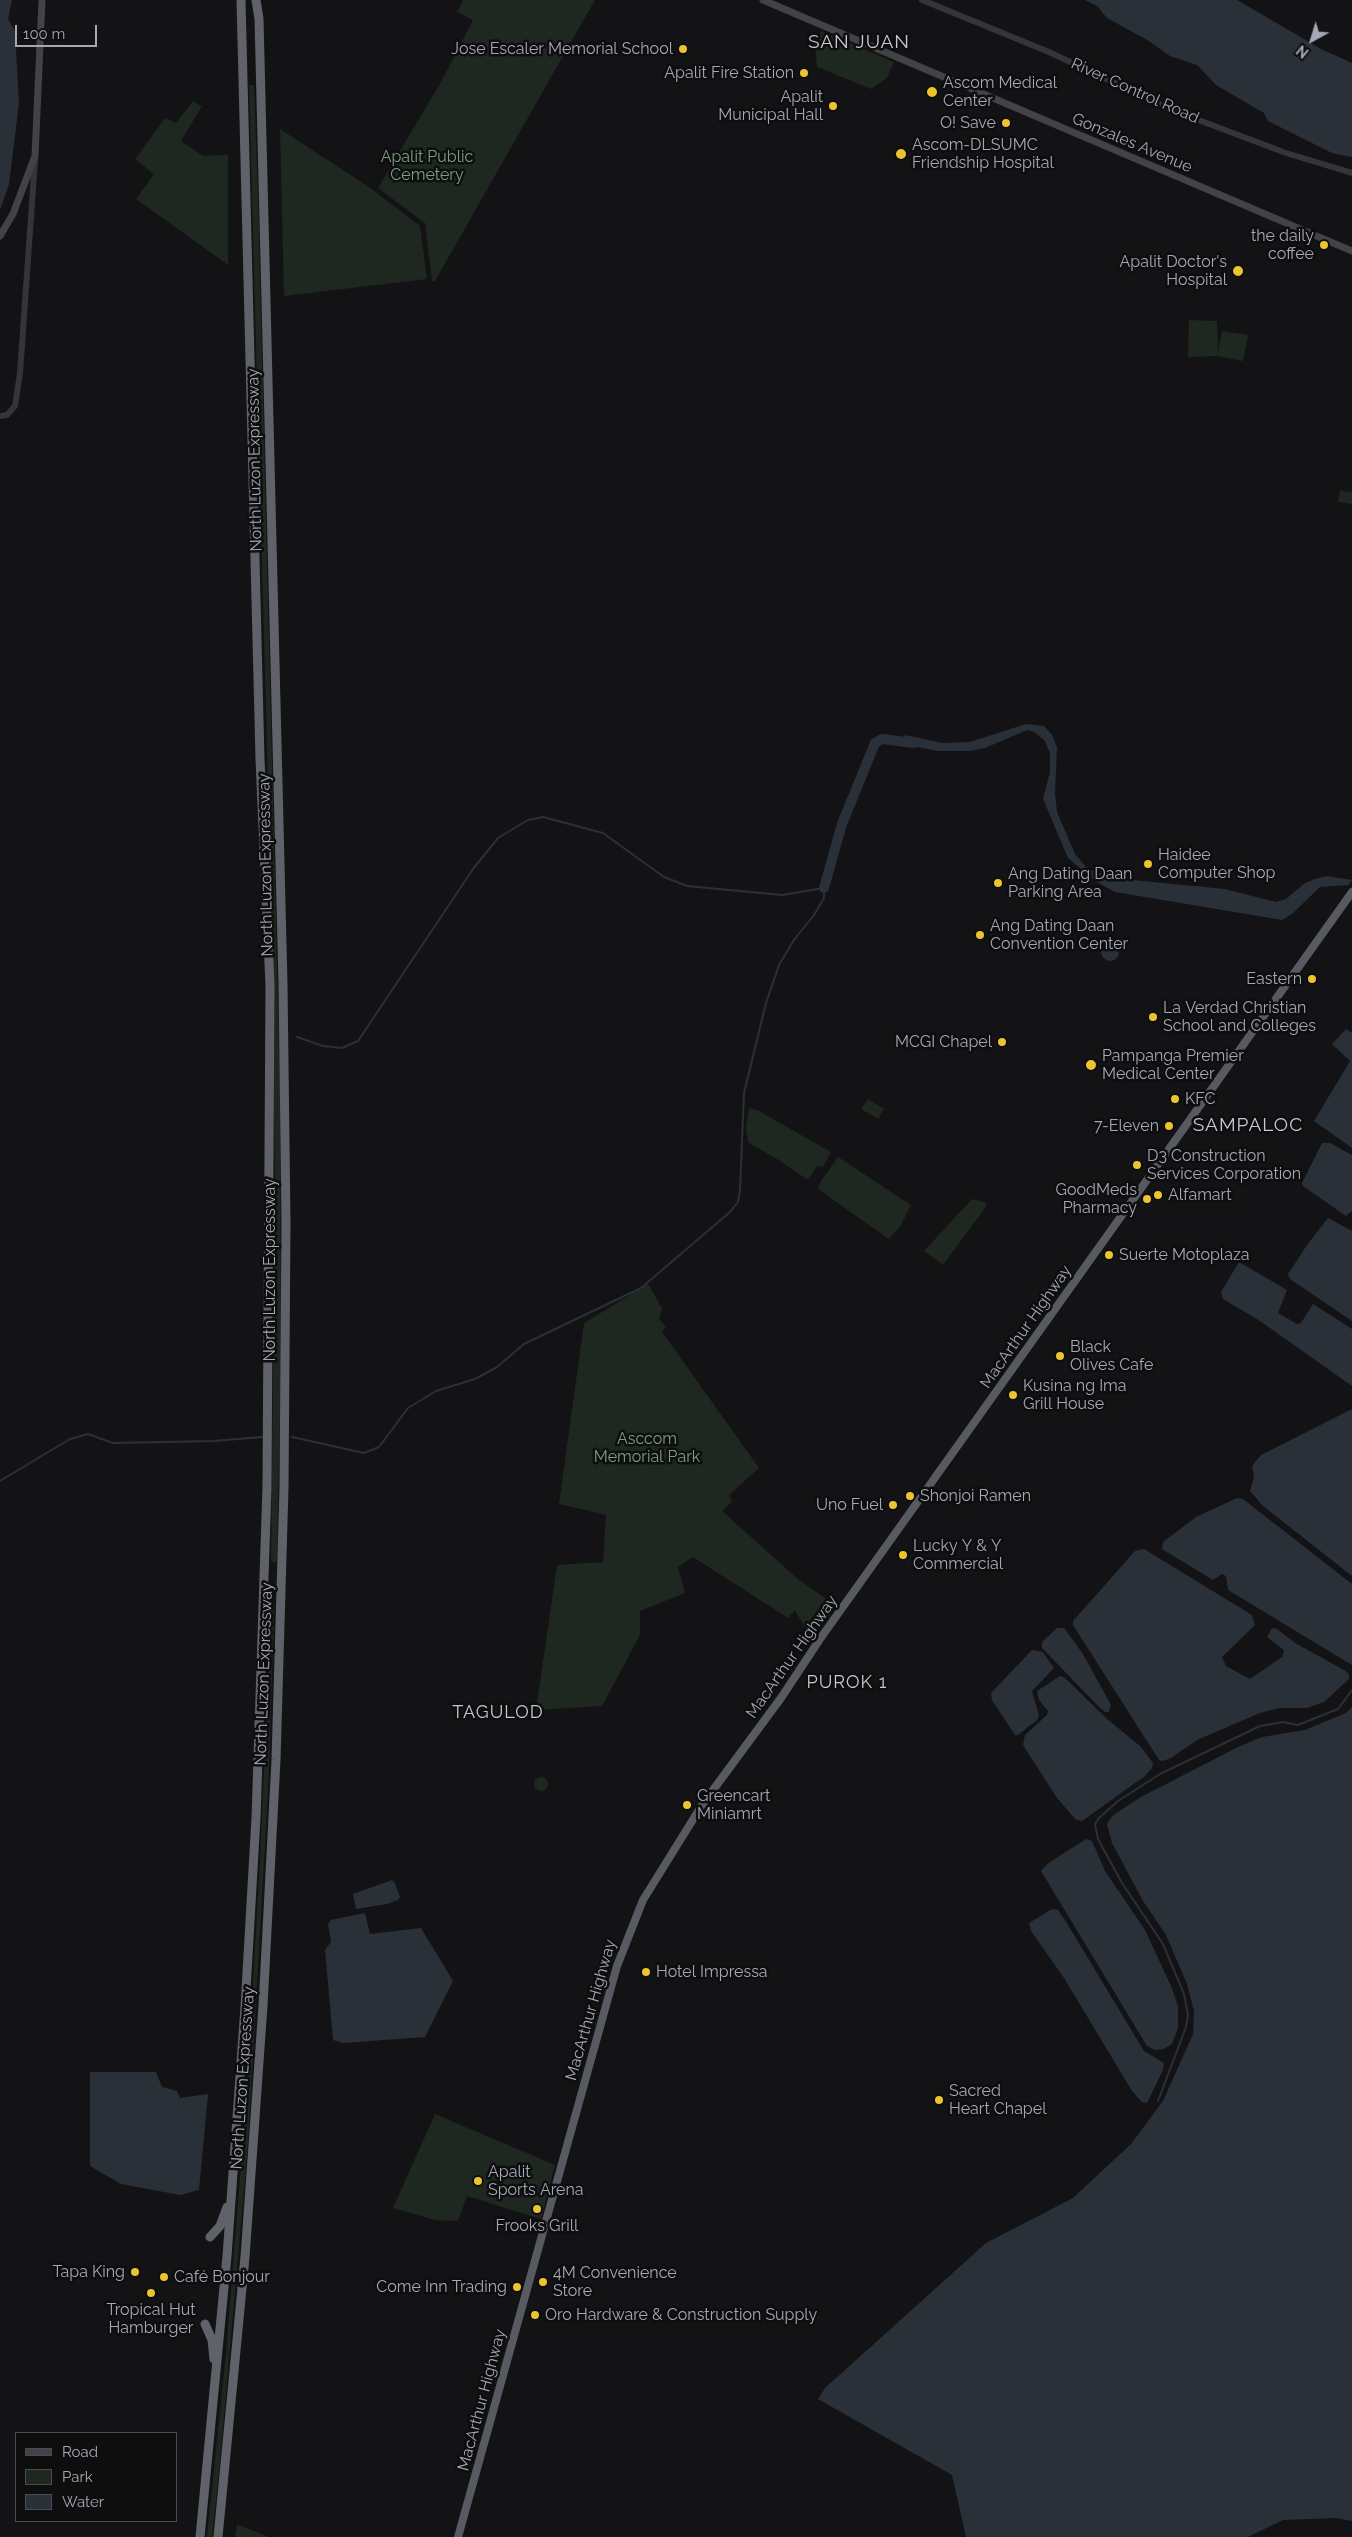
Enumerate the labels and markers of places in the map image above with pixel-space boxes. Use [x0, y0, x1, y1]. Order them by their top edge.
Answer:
place label: Jose Escaler Memorial School [451, 39, 673, 59]
marker: Jose Escaler Memorial School [677, 43, 689, 55]
place label: Apalit Fire Station [664, 63, 794, 83]
marker: Apalit Fire Station [798, 67, 810, 79]
place label: Ascom Medical Center [943, 73, 1057, 111]
marker: Ascom Medical Center [925, 85, 939, 99]
place label: Apalit Municipal Hall [718, 87, 823, 125]
marker: Apalit Municipal Hall [827, 100, 839, 112]
place label: O! Save [940, 113, 996, 133]
marker: O! Save [1000, 117, 1012, 129]
place label: Ascom-DLSUMC Friendship Hospital [912, 135, 1054, 173]
marker: Ascom-DLSUMC Friendship Hospital [894, 147, 908, 161]
place label: the daily coffee [1251, 226, 1314, 264]
marker: the daily coffee [1318, 239, 1330, 251]
place label: Apalit Doctor's Hospital [1119, 252, 1227, 290]
marker: Apalit Doctor's Hospital [1231, 264, 1245, 278]
place label: Haidee Computer Shop [1158, 845, 1275, 883]
marker: Haidee Computer Shop [1142, 858, 1154, 870]
place label: Ang Dating Daan Parking Area [1008, 864, 1132, 902]
marker: Ang Dating Daan Parking Area [992, 877, 1004, 889]
place label: Ang Dating Daan Convention Center [990, 916, 1128, 954]
marker: Ang Dating Daan Convention Center [974, 929, 986, 941]
place label: Eastern [1246, 969, 1302, 989]
marker: Eastern [1306, 973, 1318, 985]
place label: La Verdad Christian School and Colleges [1163, 998, 1316, 1036]
marker: La Verdad Christian School and Colleges [1147, 1011, 1159, 1023]
place label: MCGI Chapel [895, 1032, 992, 1052]
marker: MCGI Chapel [996, 1036, 1008, 1048]
place label: Pampanga Premier Medical Center [1102, 1046, 1244, 1084]
marker: Pampanga Premier Medical Center [1084, 1058, 1098, 1072]
place label: KFC [1185, 1089, 1215, 1109]
marker: KFC [1169, 1093, 1181, 1105]
place label: 7-Eleven [1094, 1116, 1159, 1136]
marker: 7-Eleven [1163, 1120, 1175, 1132]
place label: D3 Construction Services Corporation [1147, 1146, 1301, 1184]
marker: D3 Construction Services Corporation [1131, 1159, 1143, 1171]
place label: GoodMeds Pharmacy [1056, 1180, 1137, 1218]
place label: Alfamart [1168, 1185, 1232, 1205]
marker: Alfamart [1152, 1189, 1164, 1201]
marker: GoodMeds Pharmacy [1141, 1193, 1153, 1205]
place label: Suerte Motoplaza [1119, 1245, 1249, 1265]
marker: Suerte Motoplaza [1103, 1249, 1115, 1261]
place label: Black Olives Cafe [1070, 1337, 1153, 1375]
marker: Black Olives Cafe [1054, 1350, 1066, 1362]
place label: Kusina ng Ima Grill House [1023, 1376, 1127, 1414]
marker: Kusina ng Ima Grill House [1007, 1389, 1019, 1401]
place label: Shonjoi Ramen [920, 1486, 1031, 1506]
marker: Shonjoi Ramen [904, 1490, 916, 1502]
place label: Uno Fuel [816, 1495, 883, 1515]
marker: Uno Fuel [887, 1499, 899, 1511]
place label: Lucky Y & Y Commercial [913, 1536, 1003, 1574]
marker: Lucky Y & Y Commercial [897, 1549, 909, 1561]
place label: Greencart Miniamrt [697, 1786, 770, 1824]
marker: Greencart Miniamrt [681, 1799, 693, 1811]
place label: Hotel Impressa [656, 1962, 768, 1982]
marker: Hotel Impressa [640, 1966, 652, 1978]
place label: Sacred Heart Chapel [949, 2081, 1046, 2119]
marker: Sacred Heart Chapel [933, 2094, 945, 2106]
place label: Apalit Sports Arena [488, 2162, 584, 2200]
marker: Apalit Sports Arena [472, 2175, 484, 2187]
marker: Frooks Grill [531, 2203, 543, 2215]
place label: Frooks Grill [496, 2216, 578, 2236]
place label: Tapa King [53, 2262, 125, 2282]
place label: 4M Convenience Store [553, 2263, 677, 2301]
marker: Tapa King [129, 2266, 141, 2278]
place label: Café Bonjour [174, 2267, 270, 2287]
marker: Café Bonjour [158, 2271, 170, 2283]
marker: 4M Convenience Store [537, 2276, 549, 2288]
place label: Come Inn Trading [376, 2277, 507, 2297]
marker: Come Inn Trading [511, 2281, 523, 2293]
marker: Tropical Hut Hamburger [145, 2287, 157, 2299]
place label: Tropical Hut Hamburger [106, 2300, 196, 2338]
place label: Oro Hardware & Construction Supply [545, 2305, 817, 2325]
marker: Oro Hardware & Construction Supply [529, 2309, 541, 2321]

